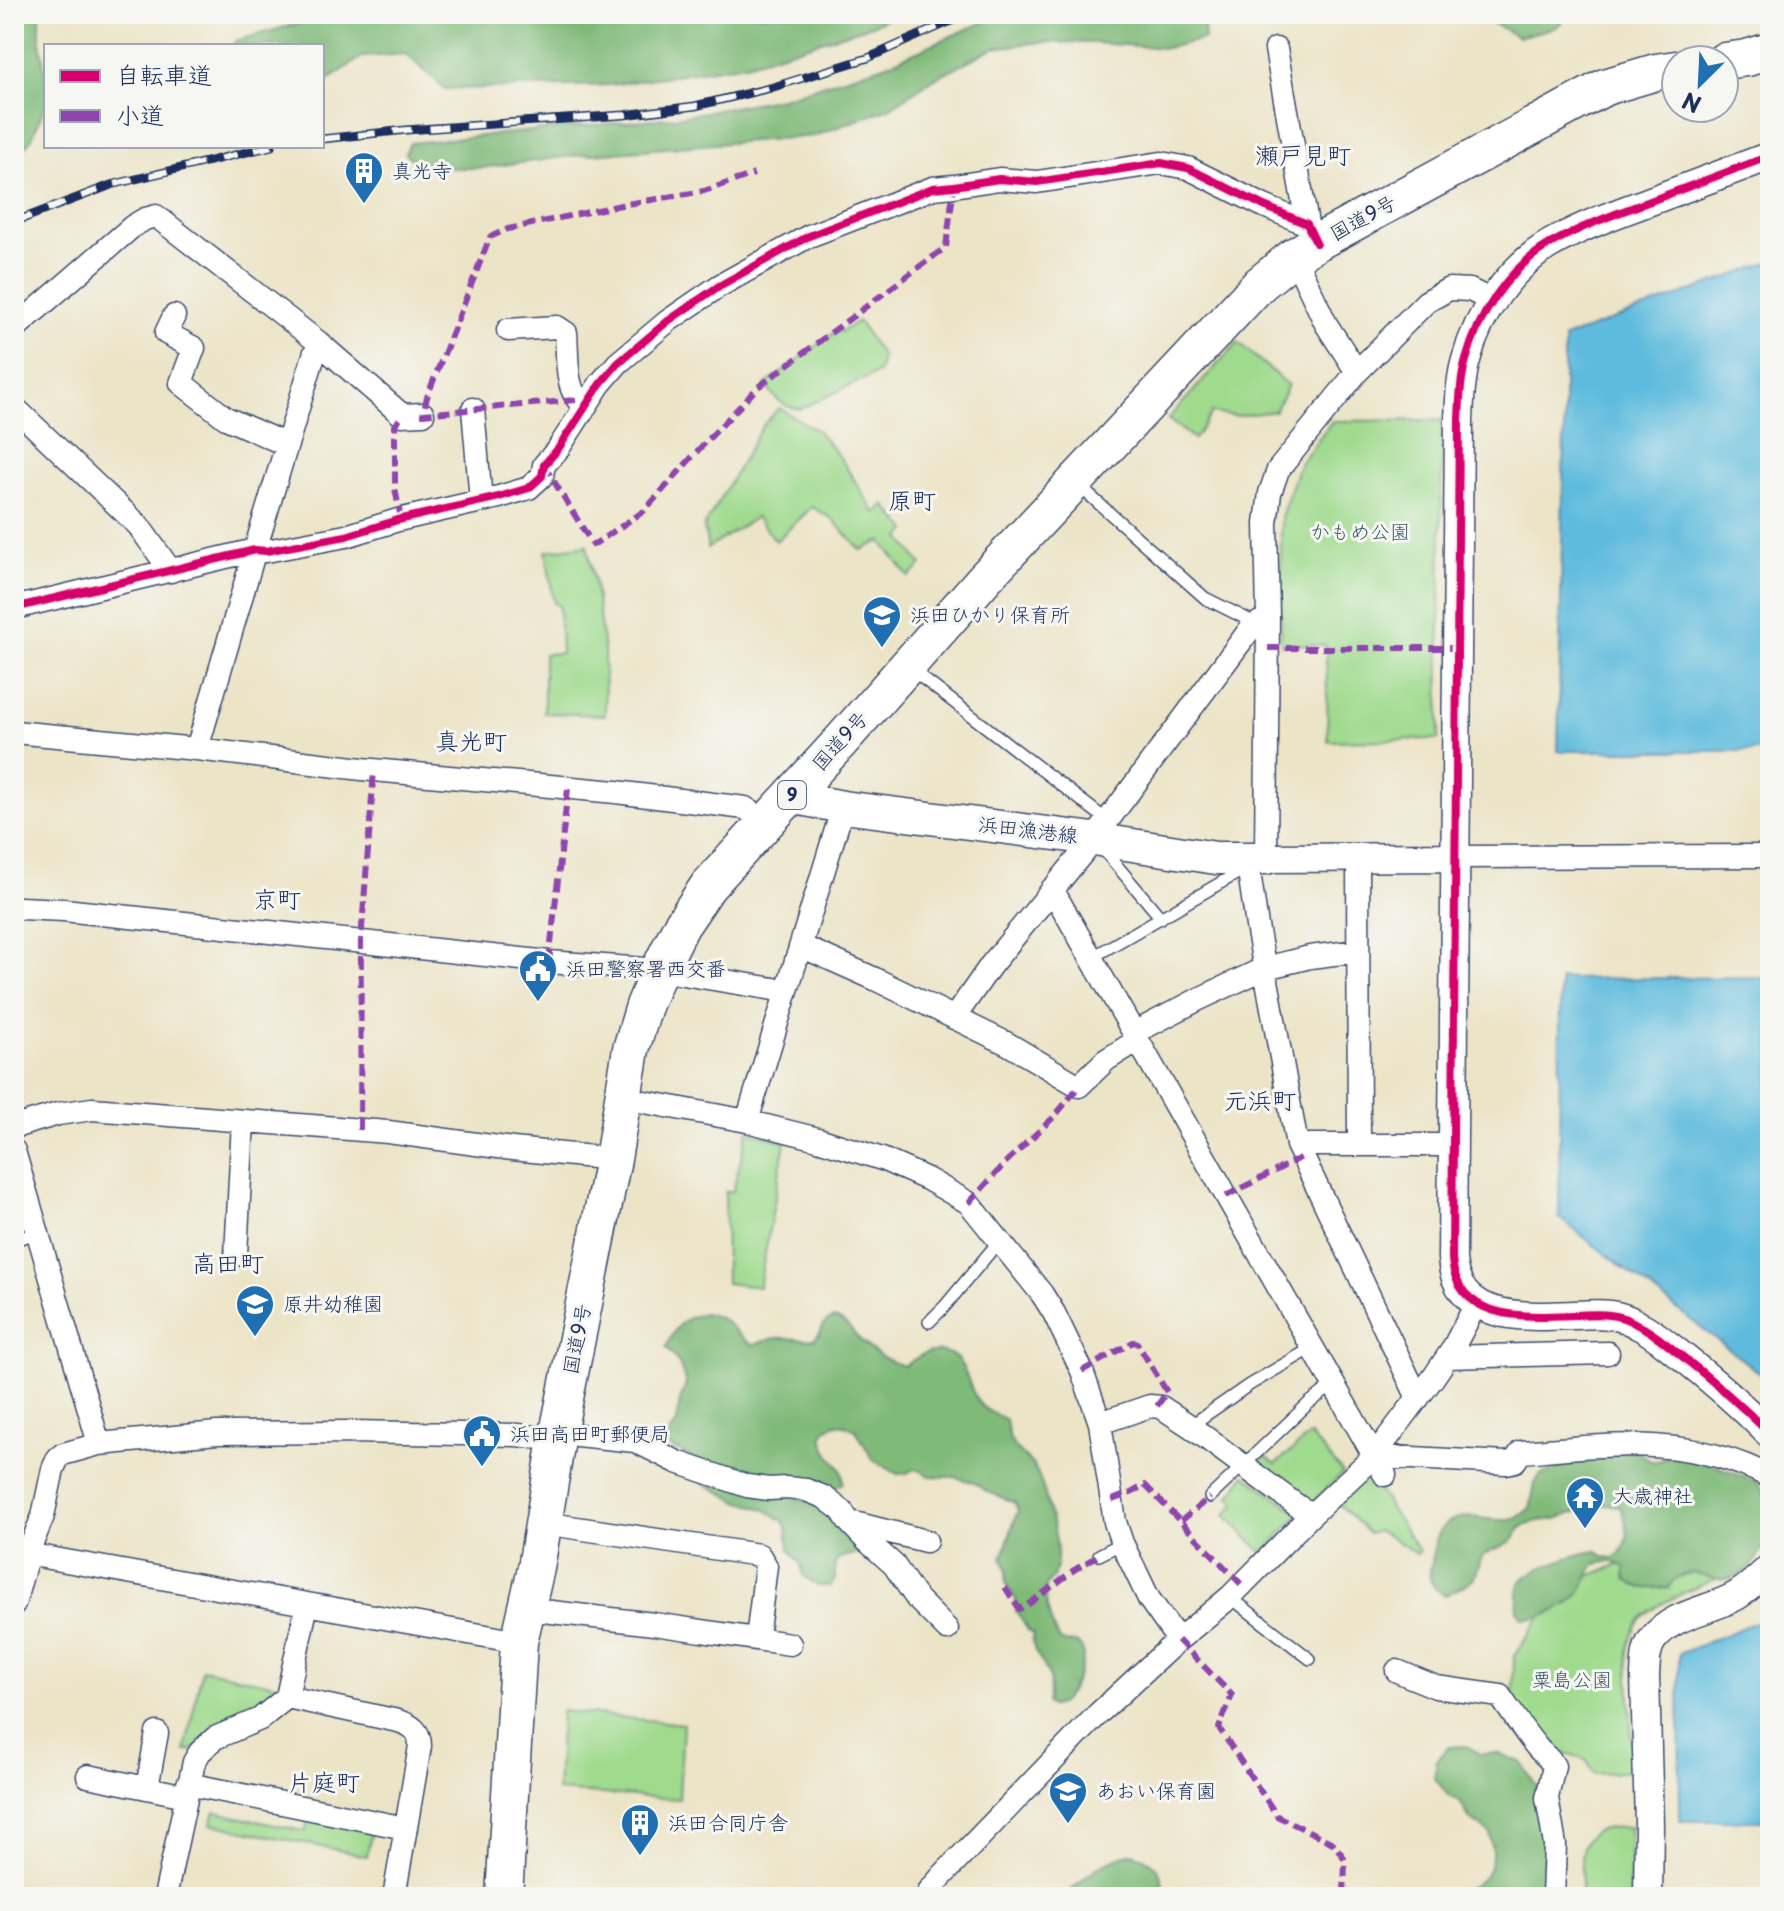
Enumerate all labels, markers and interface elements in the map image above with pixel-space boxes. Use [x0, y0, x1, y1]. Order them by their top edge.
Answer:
legend [44, 44, 324, 148]
north arrow [1660, 44, 1740, 124]
text: 自転車道 [116, 56, 212, 92]
text: N [1677, 85, 1706, 122]
text: 小道 [116, 96, 164, 132]
district label: 瀬戸見町 [1255, 136, 1351, 172]
building icon: 真光寺 [343, 150, 385, 205]
place label: 真光寺 [392, 155, 452, 185]
street label: 国道9号 [1324, 187, 1401, 248]
district label: 原町 [888, 481, 936, 517]
park label: かもめ公園 [1310, 516, 1410, 546]
school or university icon: 浜田ひかり保育所 [861, 594, 903, 649]
place label: 浜田ひかり保育所 [910, 599, 1070, 629]
street label: 国道9号 [804, 704, 874, 777]
district label: 真光町 [435, 722, 507, 758]
road number: 9 [778, 781, 806, 809]
street label: 浜田漁港線 [977, 808, 1080, 850]
district label: 京町 [253, 880, 301, 916]
public building icon: 浜田警察署西交番 [517, 948, 559, 1003]
place label: 浜田警察署西交番 [566, 953, 726, 983]
district label: 元浜町 [1224, 1081, 1296, 1117]
district label: 高田町 [192, 1244, 264, 1280]
school or university icon: 原井幼稚園 [234, 1283, 276, 1338]
place label: 原井幼稚園 [283, 1288, 383, 1318]
street label: 国道9号 [554, 1301, 598, 1377]
public building icon: 浜田高田町郵便局 [461, 1413, 503, 1468]
place label: 浜田高田町郵便局 [510, 1418, 670, 1448]
temple icon: 大歳神社 [1564, 1475, 1606, 1530]
place label: 大歳神社 [1613, 1480, 1693, 1510]
park label: 粟島公園 [1532, 1664, 1612, 1694]
district label: 片庭町 [288, 1763, 360, 1799]
school or university icon: あおい保育園 [1047, 1770, 1089, 1825]
place label: あおい保育園 [1096, 1775, 1216, 1805]
building icon: 浜田合同庁舎 [619, 1802, 661, 1857]
place label: 浜田合同庁舎 [668, 1807, 788, 1837]

